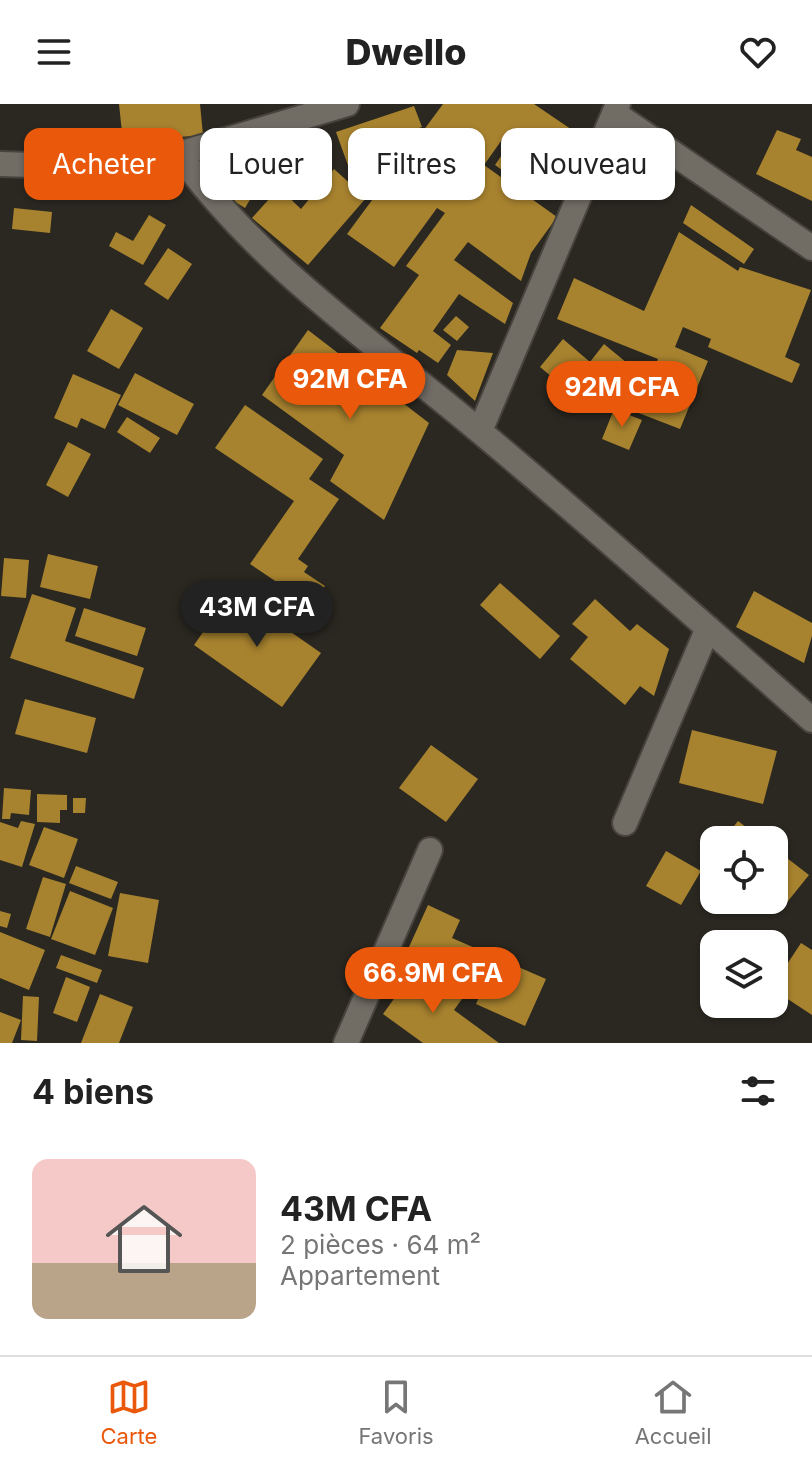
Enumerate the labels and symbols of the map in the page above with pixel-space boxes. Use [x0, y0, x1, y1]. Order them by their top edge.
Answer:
pin: 92M CFA [276, 353, 424, 421]
pin: 92M CFA [548, 361, 696, 429]
pin: 43M CFA [183, 581, 331, 649]
pin: 66.9M CFA [341, 947, 525, 1015]

